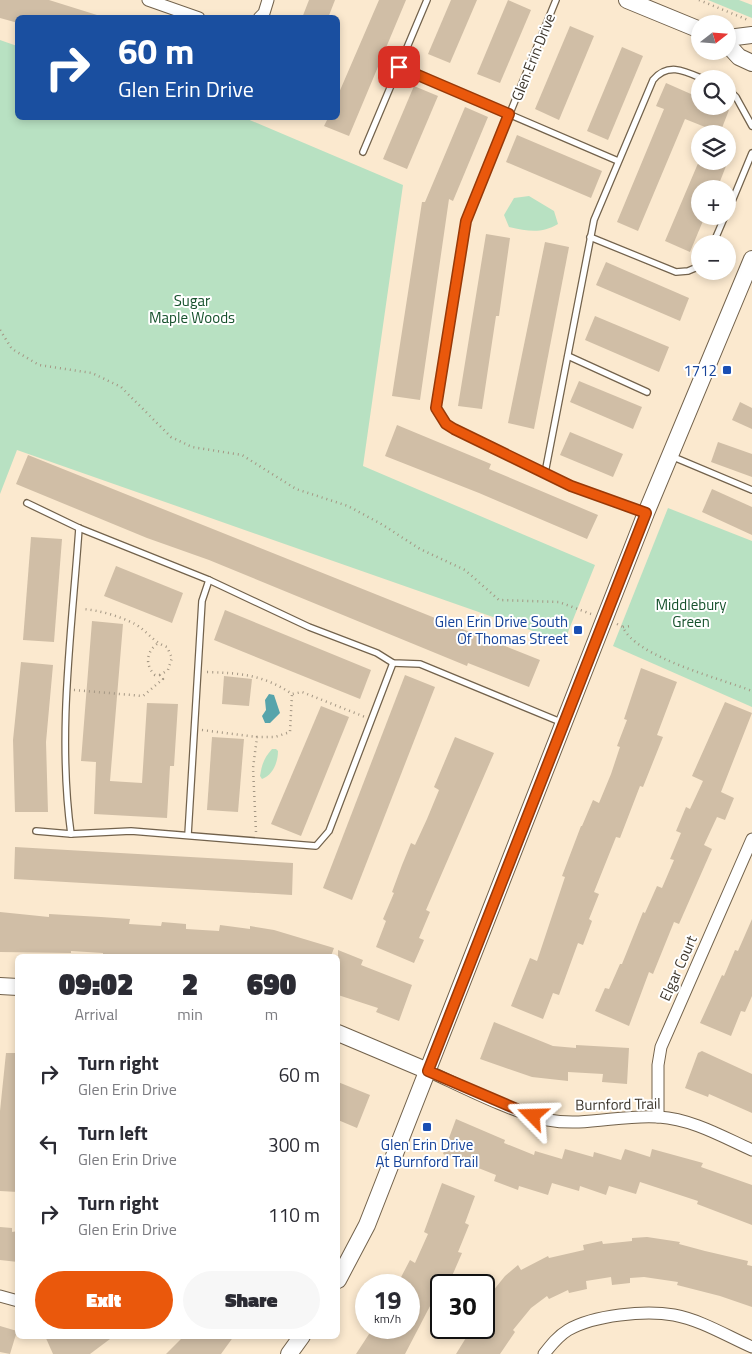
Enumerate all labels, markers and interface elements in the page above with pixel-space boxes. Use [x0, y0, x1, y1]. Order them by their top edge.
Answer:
street label: Glen Erin Drive [505, 10, 561, 104]
north arrow [691, 15, 736, 60]
map controls [691, 15, 736, 280]
text: 60 m [118, 24, 194, 78]
icon: right [35, 35, 100, 100]
pin [378, 46, 420, 88]
icon: arrive [385, 53, 413, 81]
button: search [691, 70, 736, 115]
text: Glen Erin Drive [118, 72, 254, 106]
button: layers [691, 125, 736, 170]
button: + [691, 180, 736, 225]
button: − [691, 235, 736, 280]
park label: Sugar Maple Woods [149, 289, 235, 329]
place label: 1712 [683, 359, 717, 382]
marker: 1712 [721, 364, 733, 376]
park label: Middlebury Green [655, 593, 727, 633]
place label: Glen Erin Drive South Of Thomas Street [435, 610, 569, 650]
marker: Glen Erin Drive South Of Thomas Street [572, 624, 584, 636]
street label: Elgar Court [653, 931, 703, 1005]
text: 09:02 [59, 961, 133, 1007]
text: 2 [182, 961, 198, 1007]
text: 690 [247, 961, 296, 1007]
text: Arrival [74, 1002, 118, 1026]
text: min [177, 1002, 203, 1026]
text: m [265, 1002, 278, 1026]
text: Turn right [78, 1048, 159, 1077]
icon: right [35, 1060, 63, 1088]
text: 60 m [279, 1060, 320, 1089]
text: Glen Erin Drive [78, 1077, 177, 1101]
position arrow [506, 1089, 558, 1141]
street label: Burnford Trail [575, 1092, 661, 1116]
text: Turn left [78, 1118, 148, 1147]
marker: Glen Erin Drive At Burnford Trail [421, 1121, 433, 1133]
icon: left [35, 1130, 63, 1158]
text: 300 m [268, 1130, 320, 1159]
place label: Glen Erin Drive At Burnford Trail [376, 1133, 478, 1173]
text: Glen Erin Drive [78, 1147, 177, 1171]
text: Turn right [78, 1188, 159, 1217]
icon: right [35, 1200, 63, 1228]
text: 110 m [268, 1200, 320, 1229]
text: Glen Erin Drive [78, 1217, 177, 1241]
button: Exit [35, 1271, 173, 1329]
button: Share [183, 1271, 320, 1329]
speed limit sign: 30 [430, 1274, 495, 1339]
text: 19 [373, 1281, 402, 1319]
text: km/h [374, 1309, 401, 1328]

